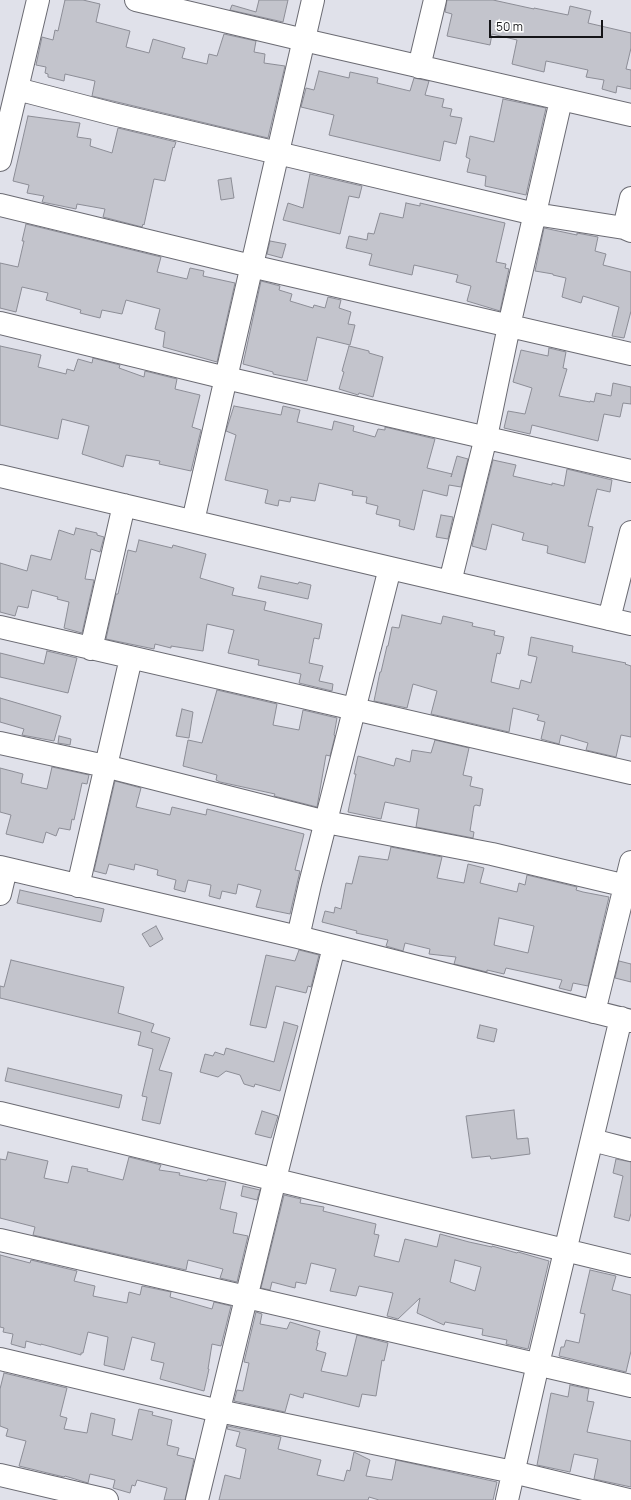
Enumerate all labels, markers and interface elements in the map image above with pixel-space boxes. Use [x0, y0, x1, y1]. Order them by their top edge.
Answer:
scale bar [491, 12, 605, 38]
text: 50 m [496, 18, 523, 35]

